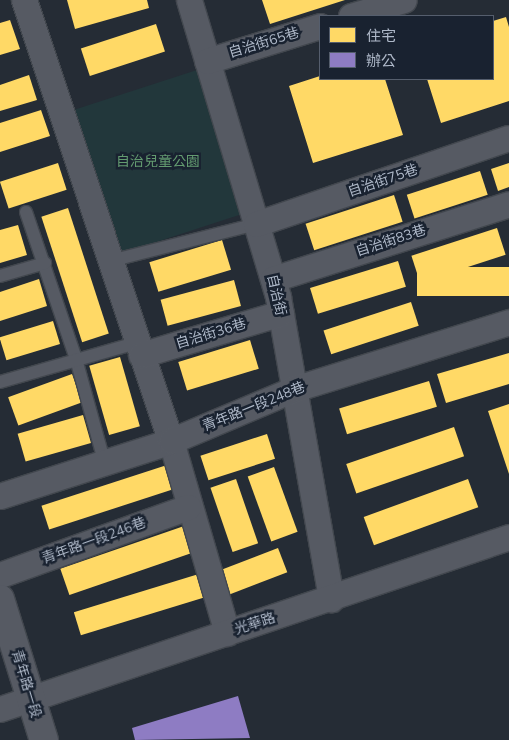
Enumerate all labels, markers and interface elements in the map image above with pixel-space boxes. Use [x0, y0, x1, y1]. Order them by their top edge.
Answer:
legend [319, 15, 494, 80]
street label: 自治街65巷 [227, 24, 301, 62]
text: 住宅 [366, 26, 396, 46]
text: 辦公 [366, 51, 396, 71]
park label: 自治兒童公園 [116, 154, 200, 170]
street label: 自治街75巷 [346, 161, 420, 201]
street label: 自治街83巷 [354, 222, 428, 260]
street label: 自治街 [263, 273, 289, 317]
street label: 自治街36巷 [174, 315, 248, 353]
street label: 青年路一段248巷 [200, 379, 308, 435]
street label: 青年路一段246巷 [40, 514, 148, 568]
street label: 光華路 [232, 610, 278, 638]
street label: 青年路一段 [8, 648, 44, 720]

